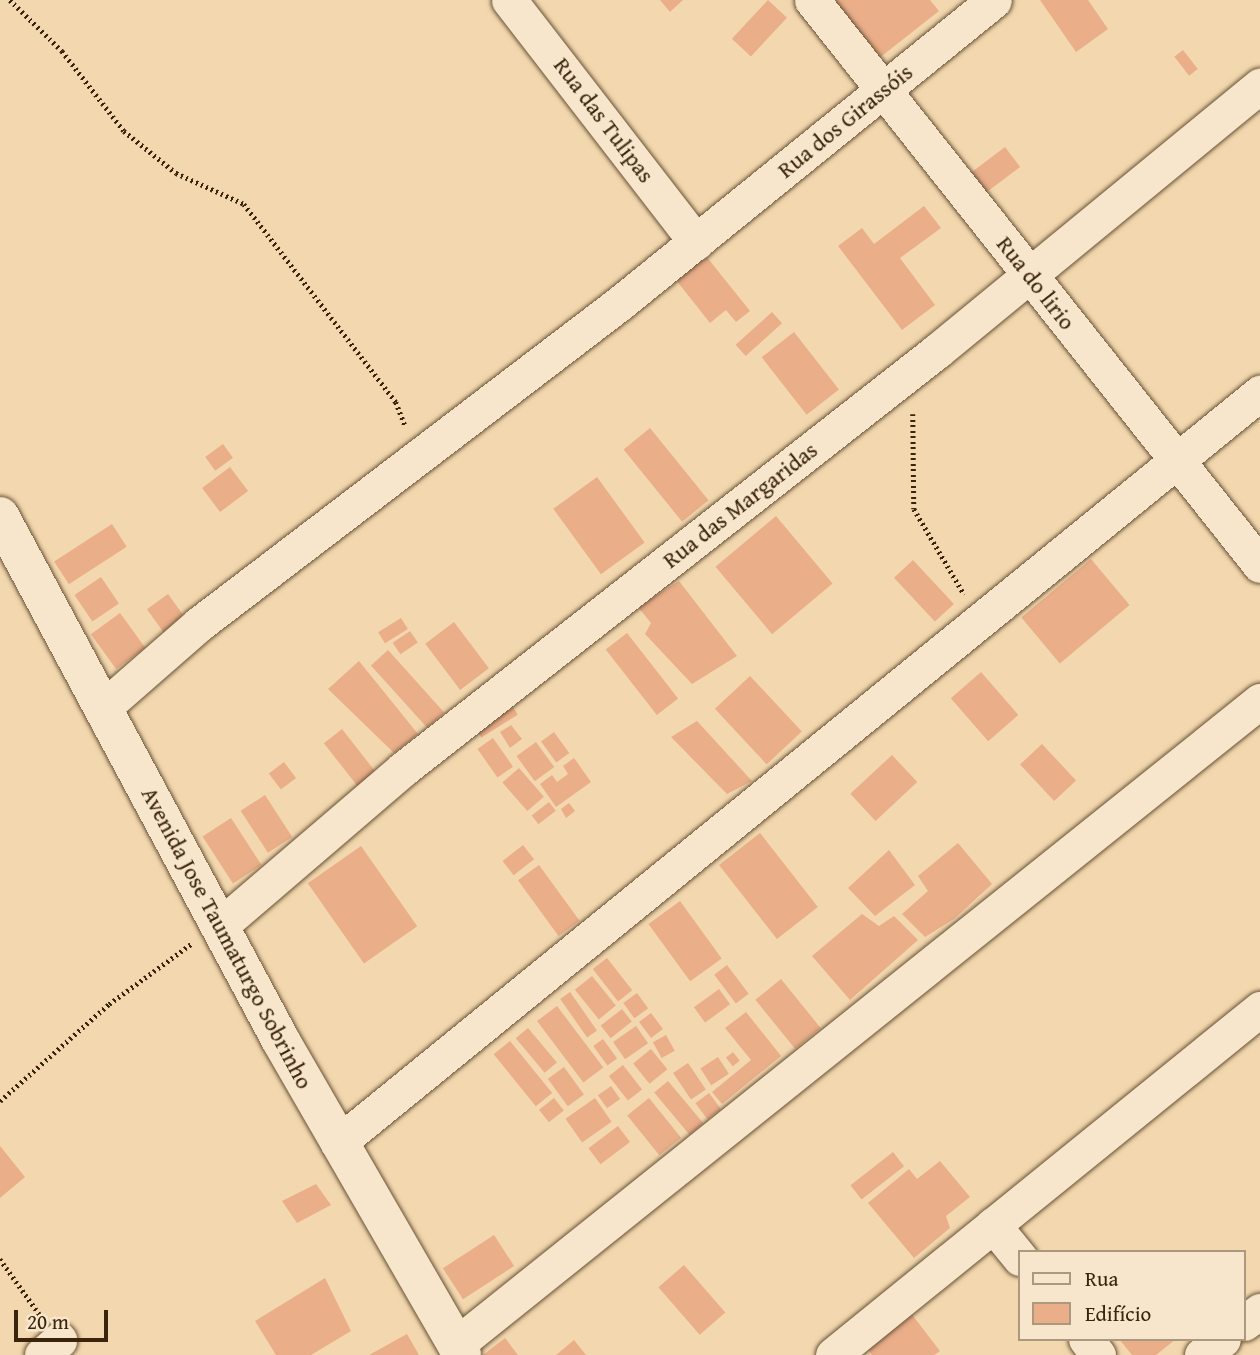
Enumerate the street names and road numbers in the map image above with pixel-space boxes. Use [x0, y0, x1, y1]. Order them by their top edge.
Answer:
street label: Rua das Tulipas [548, 52, 660, 188]
street label: Rua dos Girassóis [772, 58, 918, 184]
street label: Rua do lirio [991, 231, 1081, 335]
street label: Rua das Margaridas [657, 436, 823, 574]
street label: Avenida Jose Taumaturgo Sobrinho [136, 782, 318, 1094]

